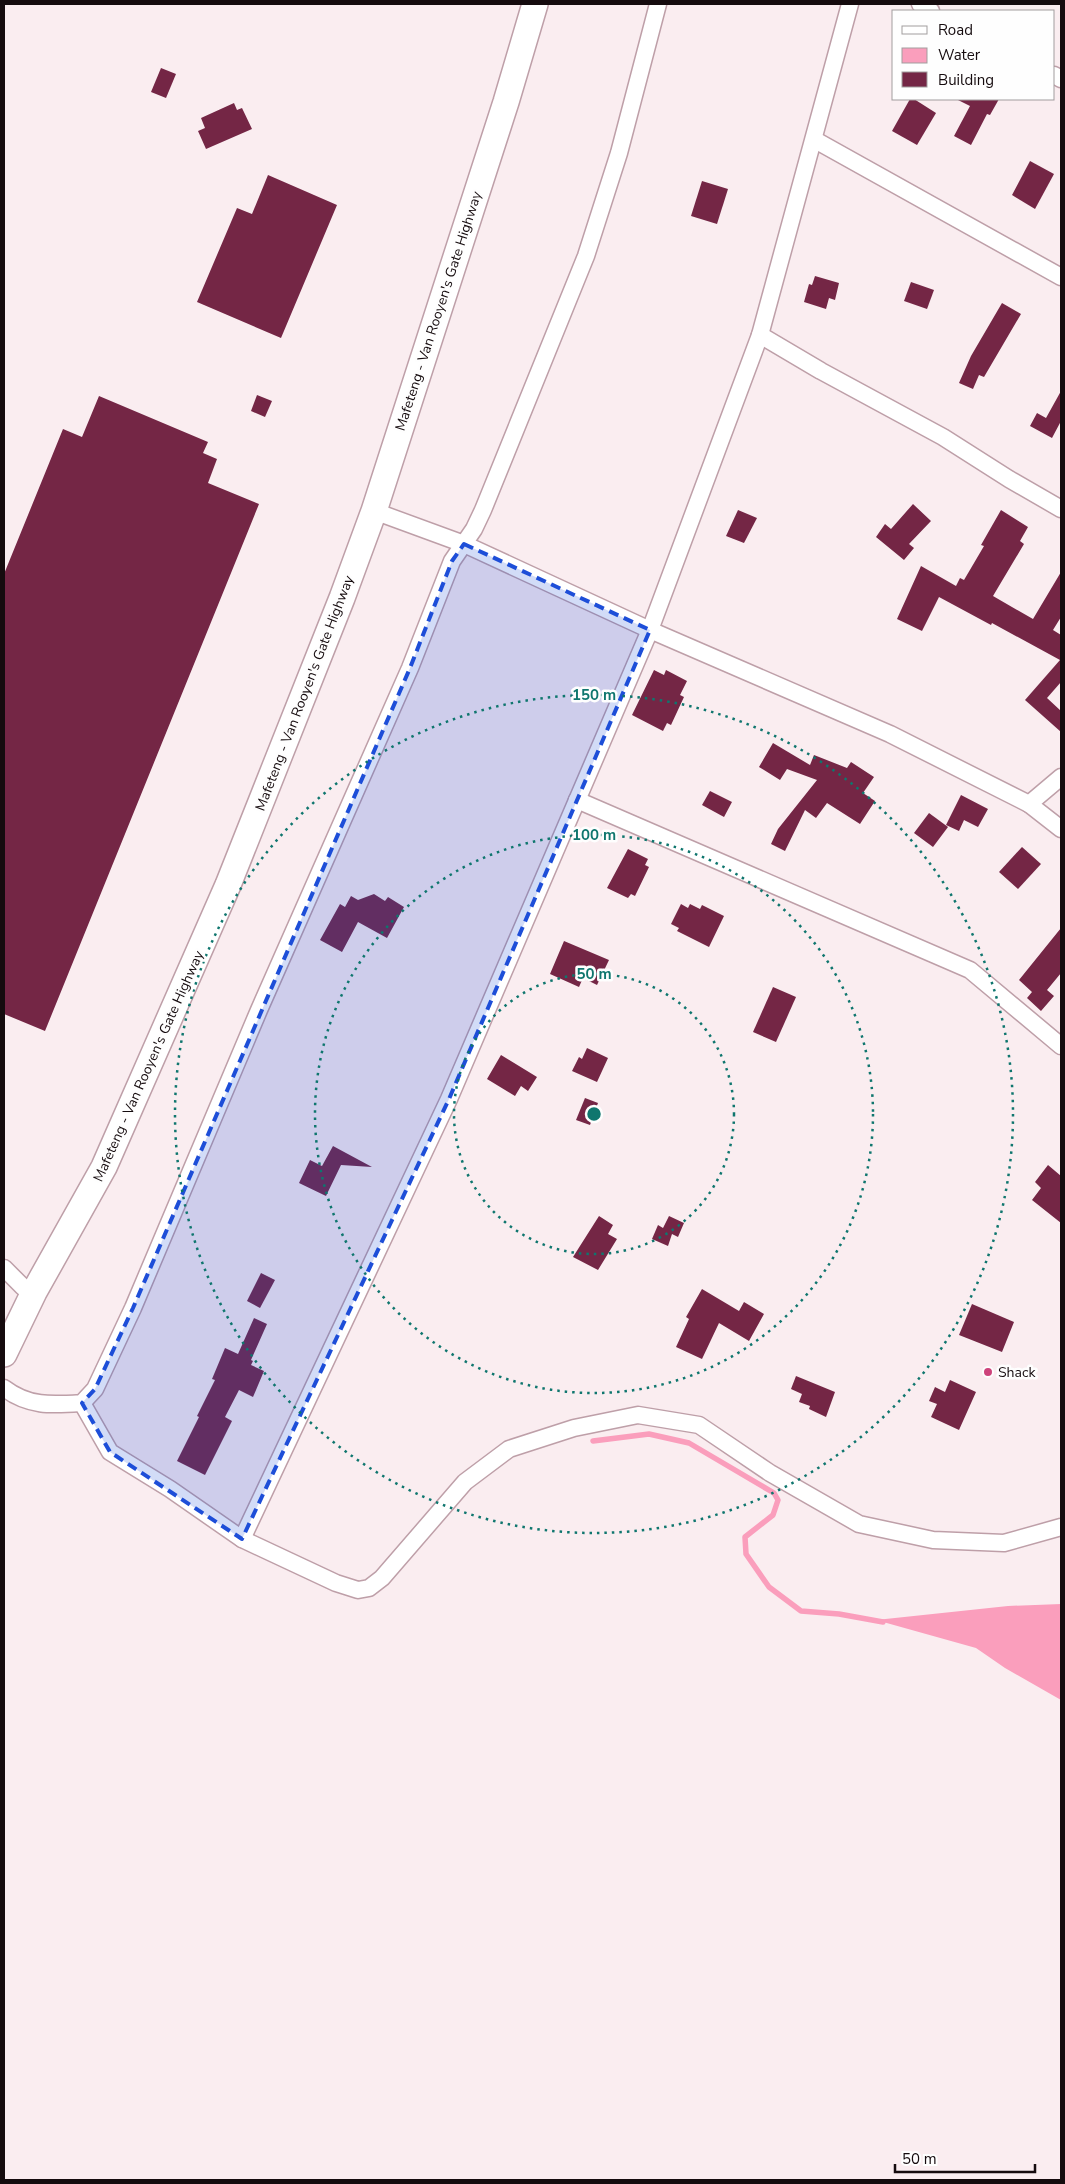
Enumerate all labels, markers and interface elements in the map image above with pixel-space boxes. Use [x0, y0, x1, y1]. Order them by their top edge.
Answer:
legend [892, 10, 1055, 100]
text: Road [938, 20, 973, 40]
text: Water [938, 45, 981, 65]
text: Building [938, 70, 994, 90]
street label: Mafeteng - Van Rooyen's Gate Highway [391, 188, 487, 433]
street label: Mafeteng - Van Rooyen's Gate Highway [251, 572, 359, 814]
text: 150 m [572, 685, 616, 705]
text: 100 m [572, 825, 616, 845]
street label: Mafeteng - Van Rooyen's Gate Highway [89, 947, 208, 1185]
text: 50 m [576, 964, 612, 984]
centre of rings [585, 1105, 603, 1123]
place label: Shack [998, 1363, 1036, 1382]
marker: Shack [982, 1366, 994, 1378]
scale bar [895, 2142, 1035, 2174]
text: 50 m [902, 2149, 937, 2169]

